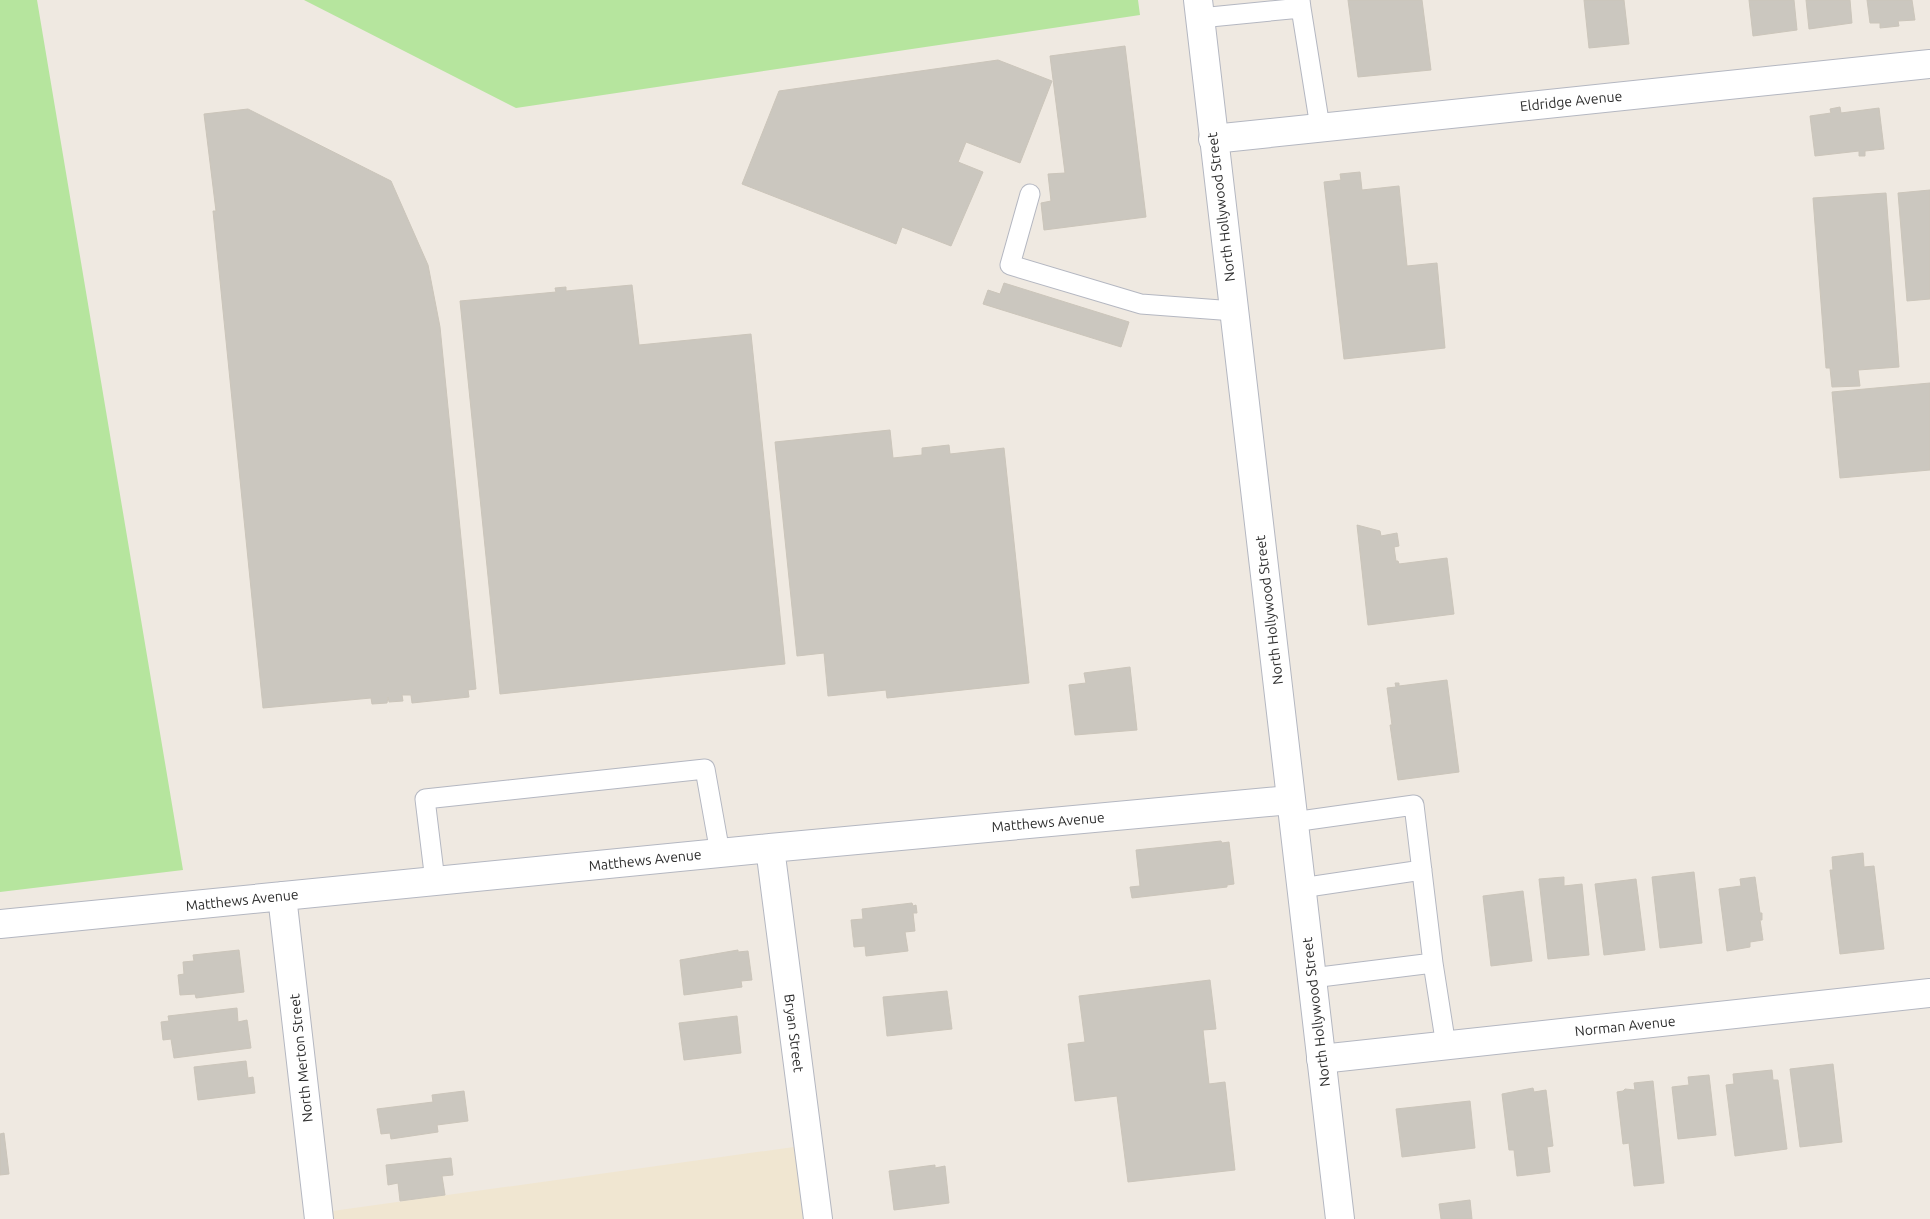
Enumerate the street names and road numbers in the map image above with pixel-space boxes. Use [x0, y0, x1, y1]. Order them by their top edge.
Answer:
street label: Eldridge Avenue [1519, 88, 1623, 114]
street label: North Hollywood Street [1204, 131, 1238, 282]
street label: North Hollywood Street [1252, 534, 1286, 685]
street label: Matthews Avenue [991, 809, 1105, 835]
street label: Matthews Avenue [588, 846, 702, 874]
street label: Matthews Avenue [185, 886, 299, 914]
street label: North Hollywood Street [1299, 936, 1333, 1087]
street label: North Merton Street [286, 992, 316, 1123]
street label: Bryan Street [781, 993, 807, 1074]
street label: Norman Avenue [1574, 1013, 1676, 1039]

